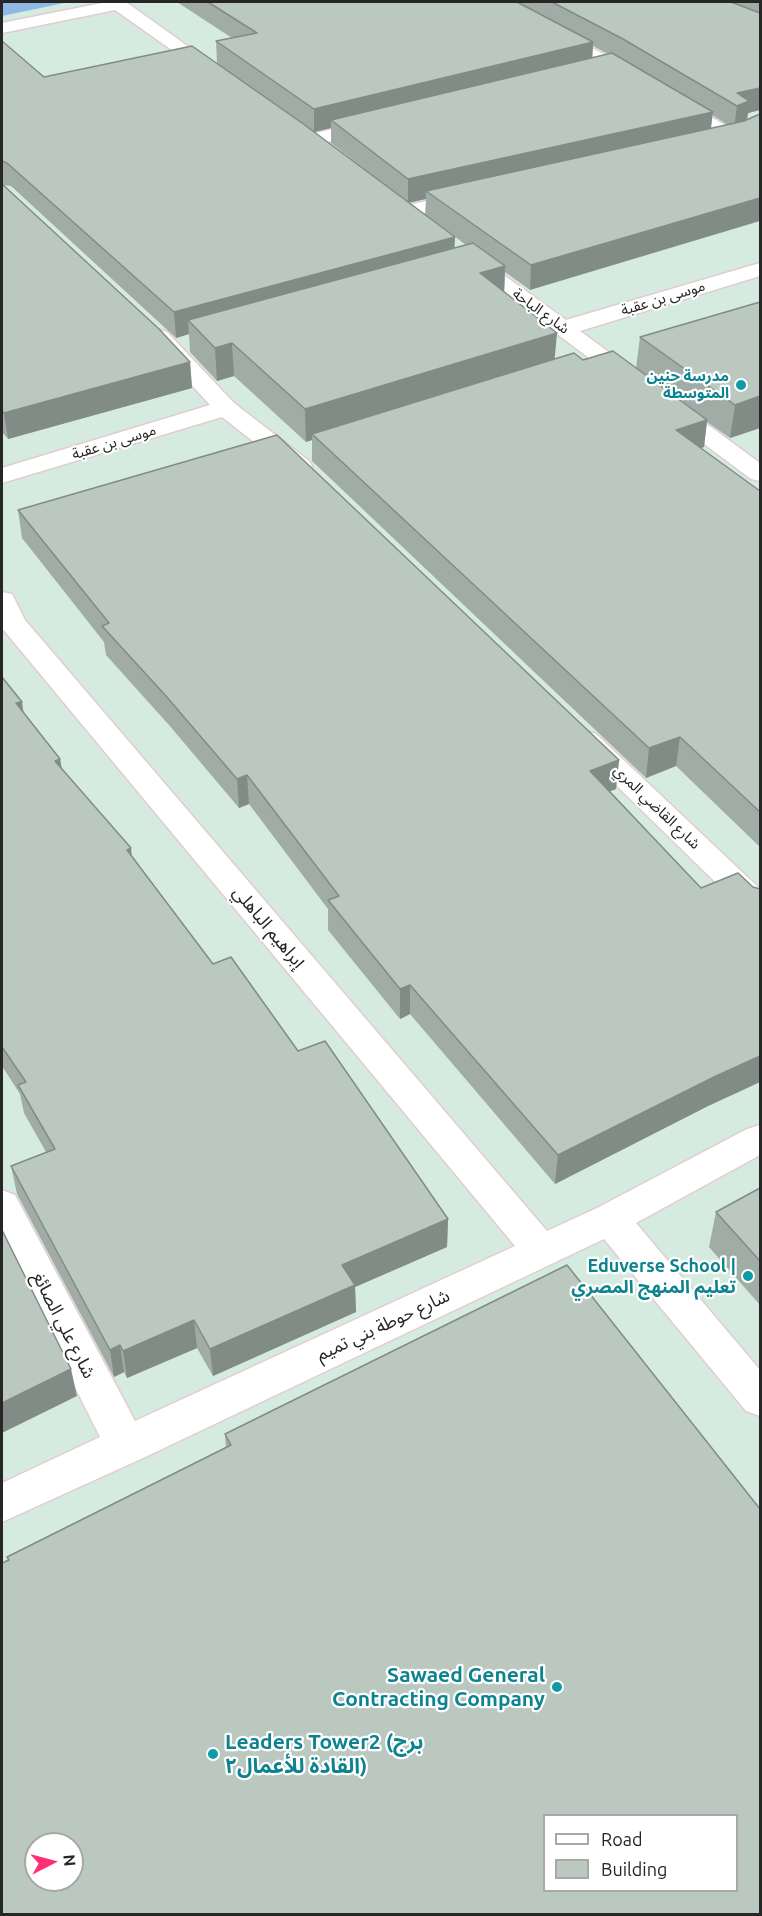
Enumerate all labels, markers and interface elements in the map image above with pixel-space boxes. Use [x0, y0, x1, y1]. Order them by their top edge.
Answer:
street label: موسى بن عقبة [619, 277, 707, 319]
street label: شارع الباحة [509, 284, 573, 338]
place label: مدرسة حنين المتوسطة [646, 367, 729, 402]
marker: مدرسة حنين المتوسطة [734, 378, 748, 392]
street label: موسى بن عقبة [70, 421, 158, 463]
street label: شارع القاضي المري [610, 761, 704, 853]
street label: إبراهيم الباهلي [228, 881, 310, 973]
place label: Eduverse School | تعليم المنهج المصري [571, 1255, 736, 1298]
street label: شارع علي الصائغ [28, 1268, 100, 1382]
marker: Eduverse School | تعليم المنهج المصري [741, 1269, 755, 1283]
street label: شارع حوطة بني تميم [313, 1285, 453, 1365]
place label: Sawaed General Contracting Company [332, 1662, 545, 1712]
marker: Sawaed General Contracting Company [550, 1680, 564, 1694]
place label: Leaders Tower2 (برج القادة للأعمال٢) [225, 1729, 423, 1779]
marker: Leaders Tower2 (برج القادة للأعمال٢) [206, 1747, 220, 1761]
legend [543, 1814, 738, 1892]
text: Road [601, 1829, 643, 1849]
north arrow [24, 1832, 84, 1892]
text: N [60, 1853, 79, 1867]
text: Building [601, 1859, 667, 1879]

